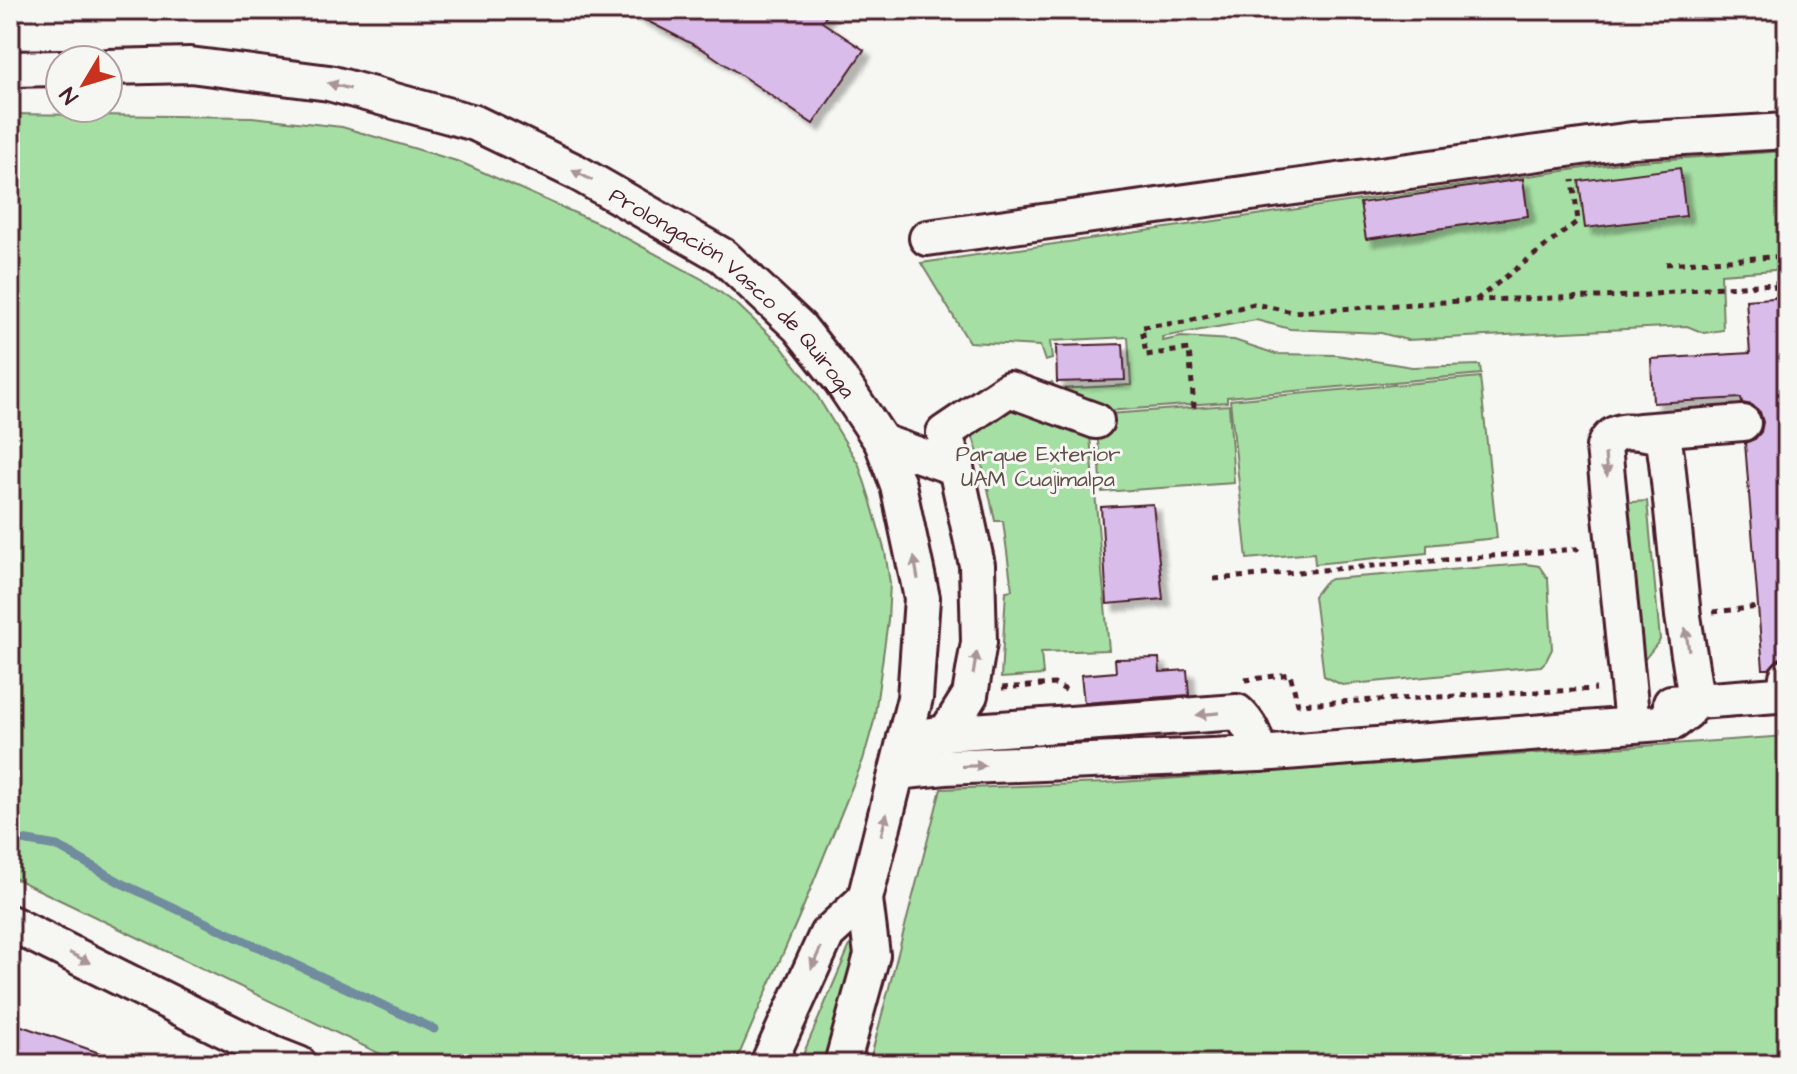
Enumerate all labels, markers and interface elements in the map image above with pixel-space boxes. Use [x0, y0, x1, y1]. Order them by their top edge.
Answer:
north arrow [44, 44, 124, 124]
text: N [53, 80, 86, 110]
one-way arrow [326, 80, 351, 92]
one-way arrow [570, 169, 593, 182]
street label: Prolongación Vasco de Quiroga [603, 180, 862, 405]
park label: Parque Exterior UAM Cuajimalpa [956, 439, 1120, 495]
one-way arrow [1600, 453, 1613, 478]
one-way arrow [910, 555, 922, 580]
one-way arrow [1680, 626, 1692, 651]
one-way arrow [970, 650, 982, 675]
one-way arrow [1195, 708, 1220, 721]
one-way arrow [962, 760, 987, 773]
one-way arrow [878, 811, 890, 836]
one-way arrow [809, 947, 823, 970]
one-way arrow [68, 951, 91, 965]

